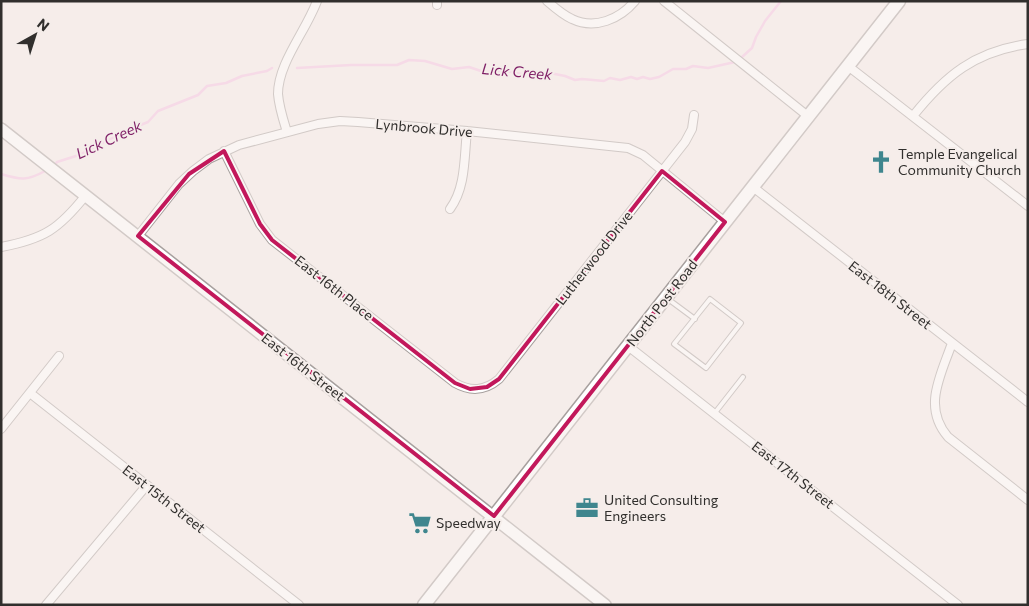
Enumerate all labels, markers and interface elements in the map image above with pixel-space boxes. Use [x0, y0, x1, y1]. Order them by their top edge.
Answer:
north arrow [10, 10, 60, 60]
text: N [34, 15, 53, 34]
water label: Lick Creek [481, 59, 554, 83]
street label: Lynbrook Drive [375, 115, 473, 140]
water label: Lick Creek [73, 116, 145, 162]
place label: Temple Evangelical Community Church [898, 145, 1021, 178]
church icon: Temple Evangelical Community Church [868, 149, 894, 175]
street label: Lutherwood Drive [552, 207, 636, 308]
street label: East 16th Place [292, 252, 377, 324]
street label: North Post Road [623, 256, 701, 349]
street label: East 18th Street [845, 257, 935, 333]
street label: East 16th Street [258, 329, 348, 405]
street label: East 17th Street [749, 437, 838, 512]
street label: East 15th Street [120, 461, 209, 536]
place label: United Consulting Engineers [604, 491, 719, 524]
office icon: United Consulting Engineers [574, 495, 600, 521]
supermarket icon: Speedway [407, 510, 433, 536]
place label: Speedway [436, 514, 501, 531]

